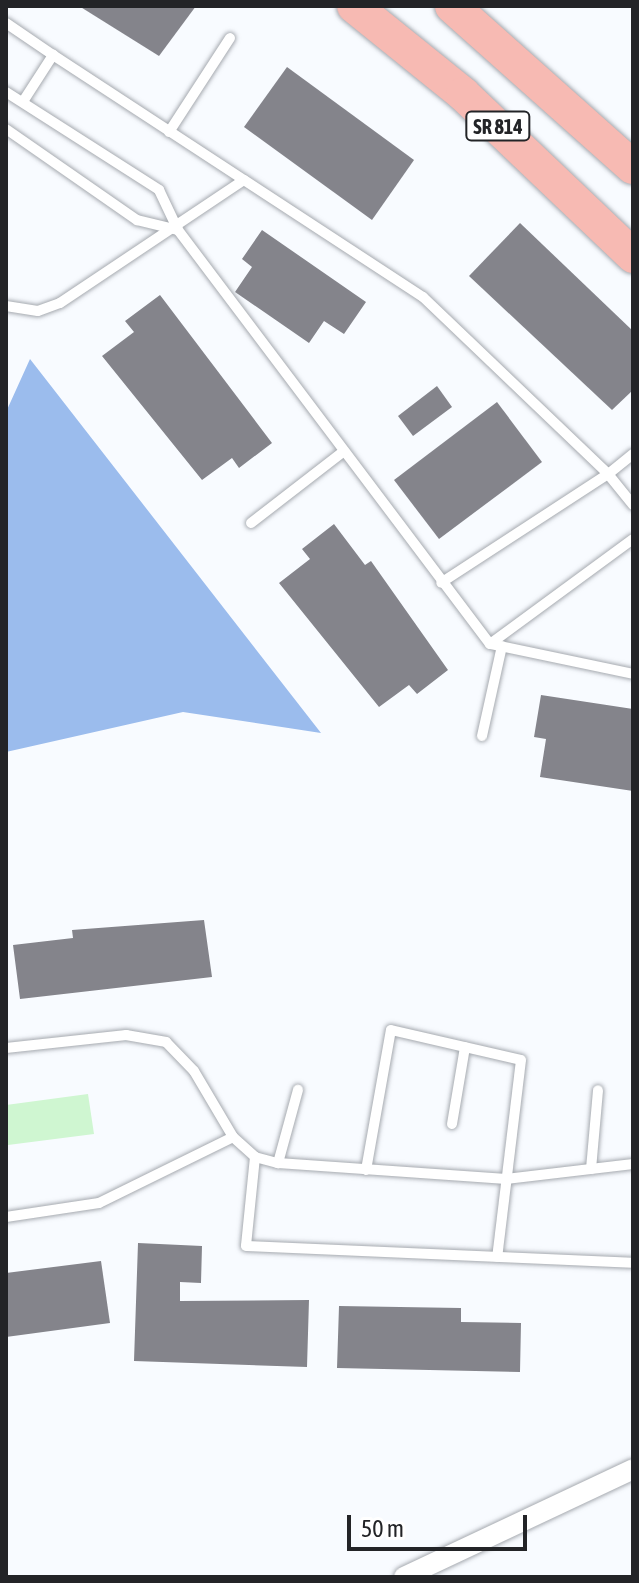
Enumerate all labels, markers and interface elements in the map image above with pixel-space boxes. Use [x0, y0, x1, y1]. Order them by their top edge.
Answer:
road number: SR 814 [464, 110, 532, 142]
scale bar [351, 1499, 531, 1549]
text: 50 m [361, 1515, 404, 1542]

